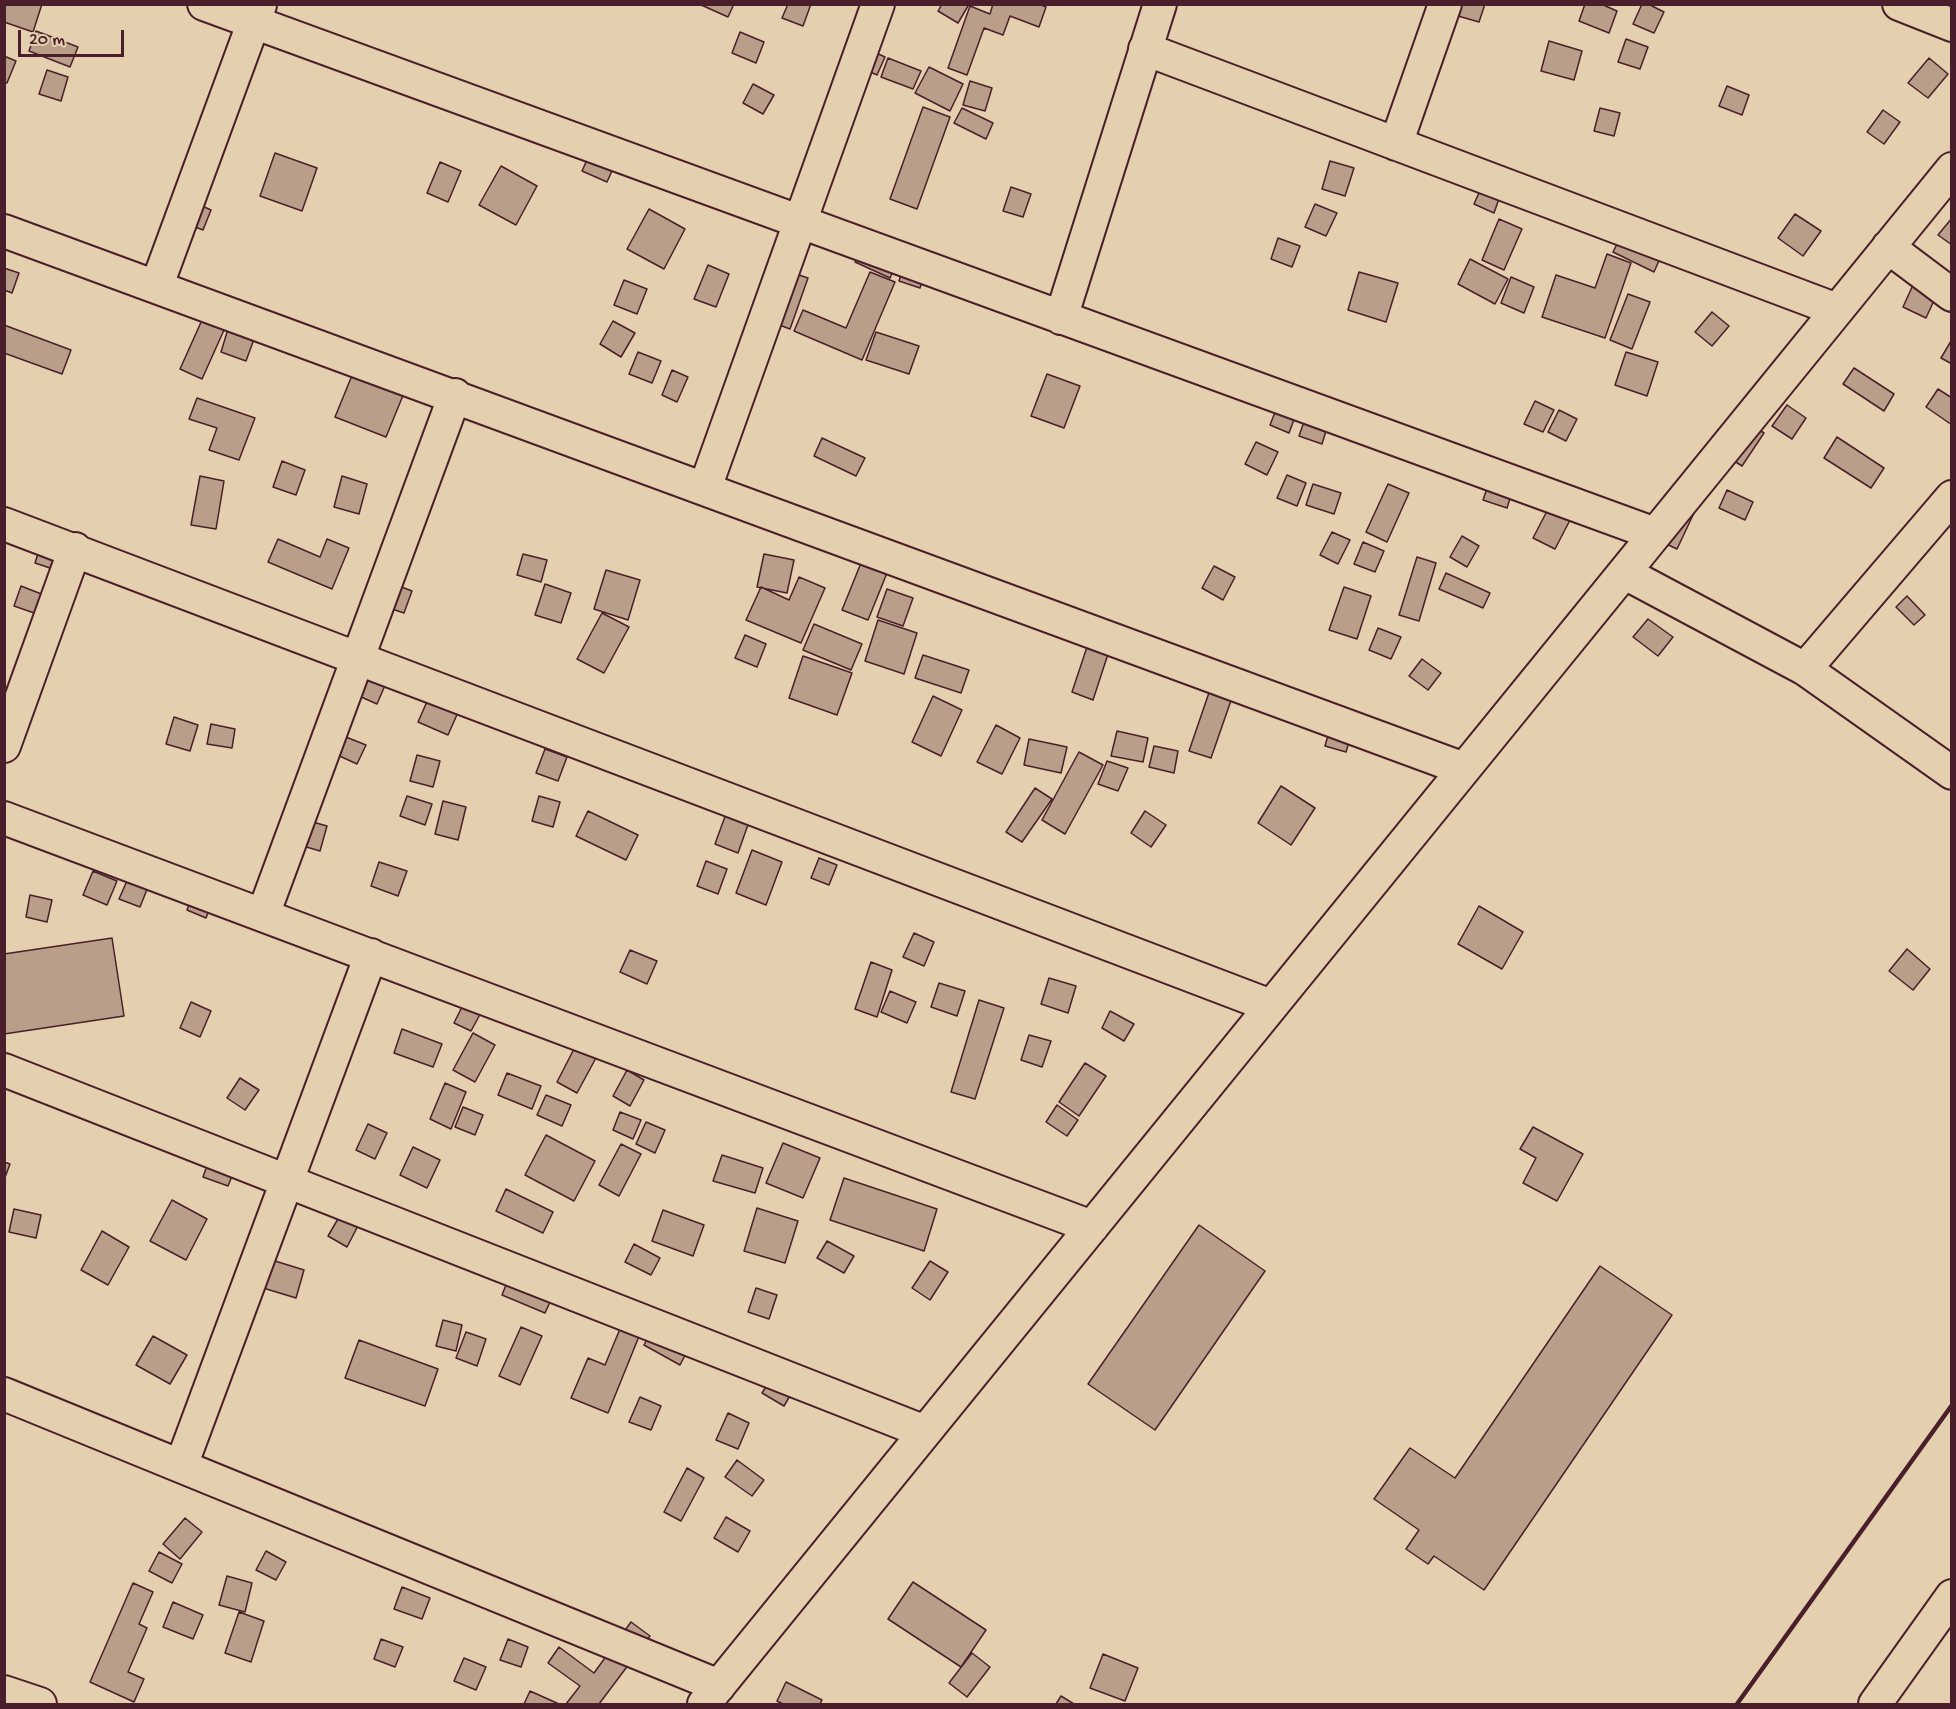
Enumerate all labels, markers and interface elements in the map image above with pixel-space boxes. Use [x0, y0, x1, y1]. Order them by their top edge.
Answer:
scale bar [21, 18, 128, 56]
text: 20 m [29, 30, 65, 51]

